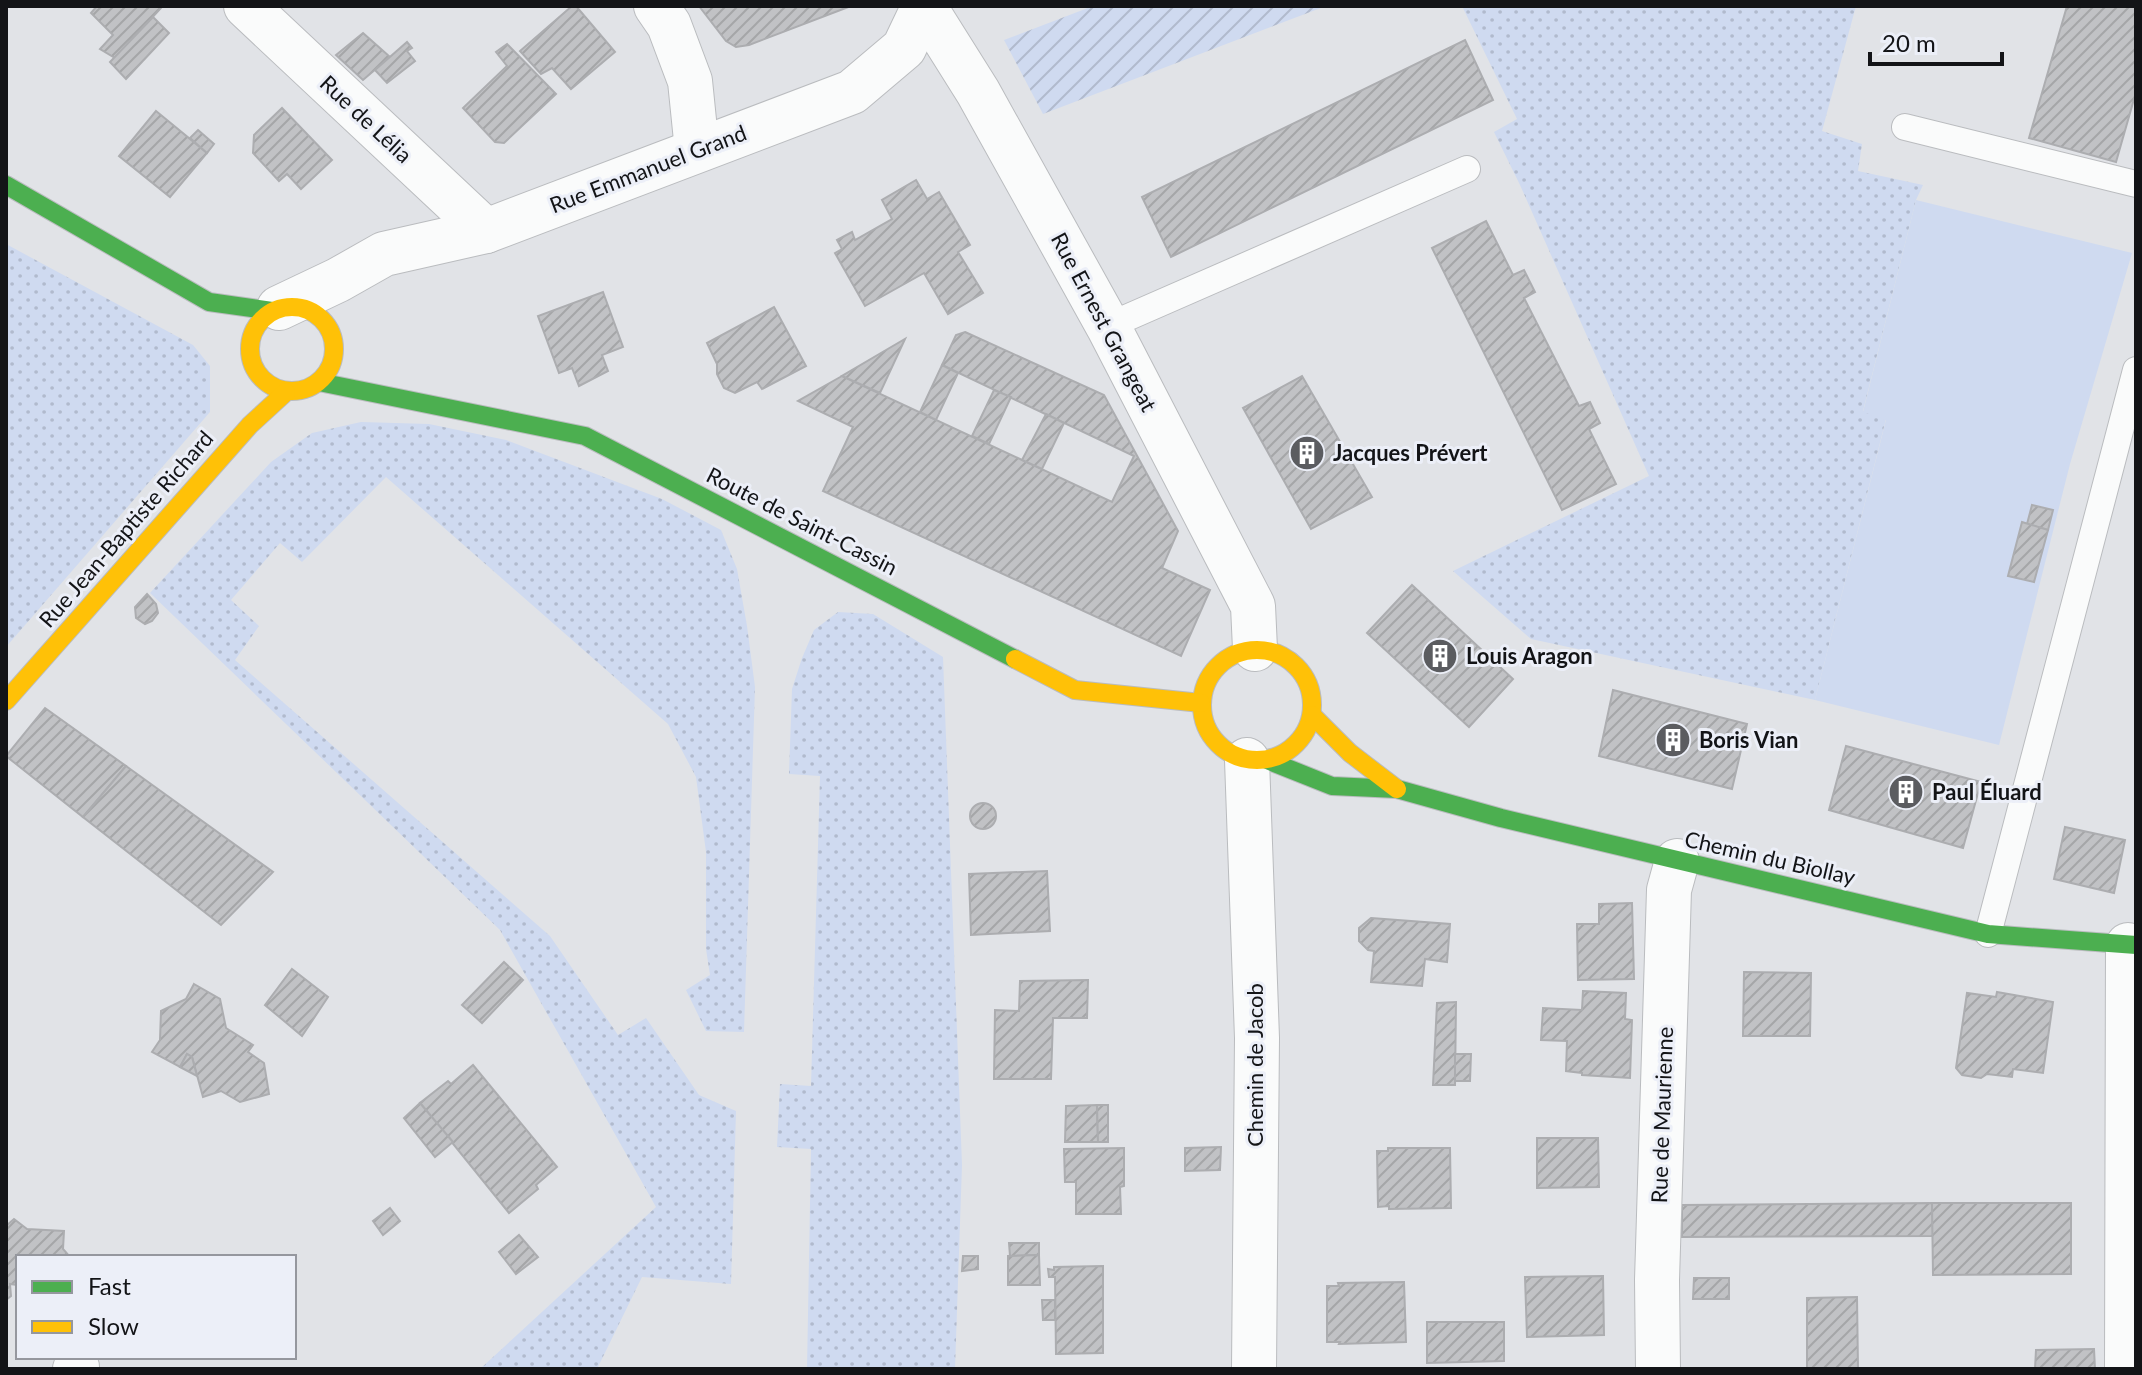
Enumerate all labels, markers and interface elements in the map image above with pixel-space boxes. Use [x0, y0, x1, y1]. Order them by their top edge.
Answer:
scale bar [1870, 16, 2002, 66]
text: 20 m [1882, 28, 1936, 57]
street label: Rue de Lélia [315, 69, 418, 168]
street label: Rue Emmanuel Grand [546, 119, 750, 219]
street label: Rue Ernest Grangeat [1046, 228, 1163, 416]
street label: Rue Jean-Baptiste Richard [33, 425, 218, 633]
building icon: Jacques Prévert [1288, 434, 1326, 472]
place label: Jacques Prévert [1333, 439, 1488, 466]
street label: Route de Saint-Cassin [702, 461, 902, 580]
building icon: Louis Aragon [1421, 637, 1459, 675]
place label: Louis Aragon [1466, 642, 1593, 669]
building icon: Boris Vian [1654, 721, 1692, 759]
place label: Boris Vian [1699, 726, 1798, 753]
building icon: Paul Éluard [1887, 773, 1925, 811]
place label: Paul Éluard [1932, 778, 2042, 805]
street label: Chemin du Biollay [1682, 825, 1859, 890]
street label: Chemin de Jacob [1241, 983, 1268, 1147]
street label: Rue de Maurienne [1645, 1026, 1678, 1204]
legend [16, 1255, 296, 1359]
text: Fast [88, 1271, 131, 1300]
text: Slow [88, 1311, 139, 1340]

